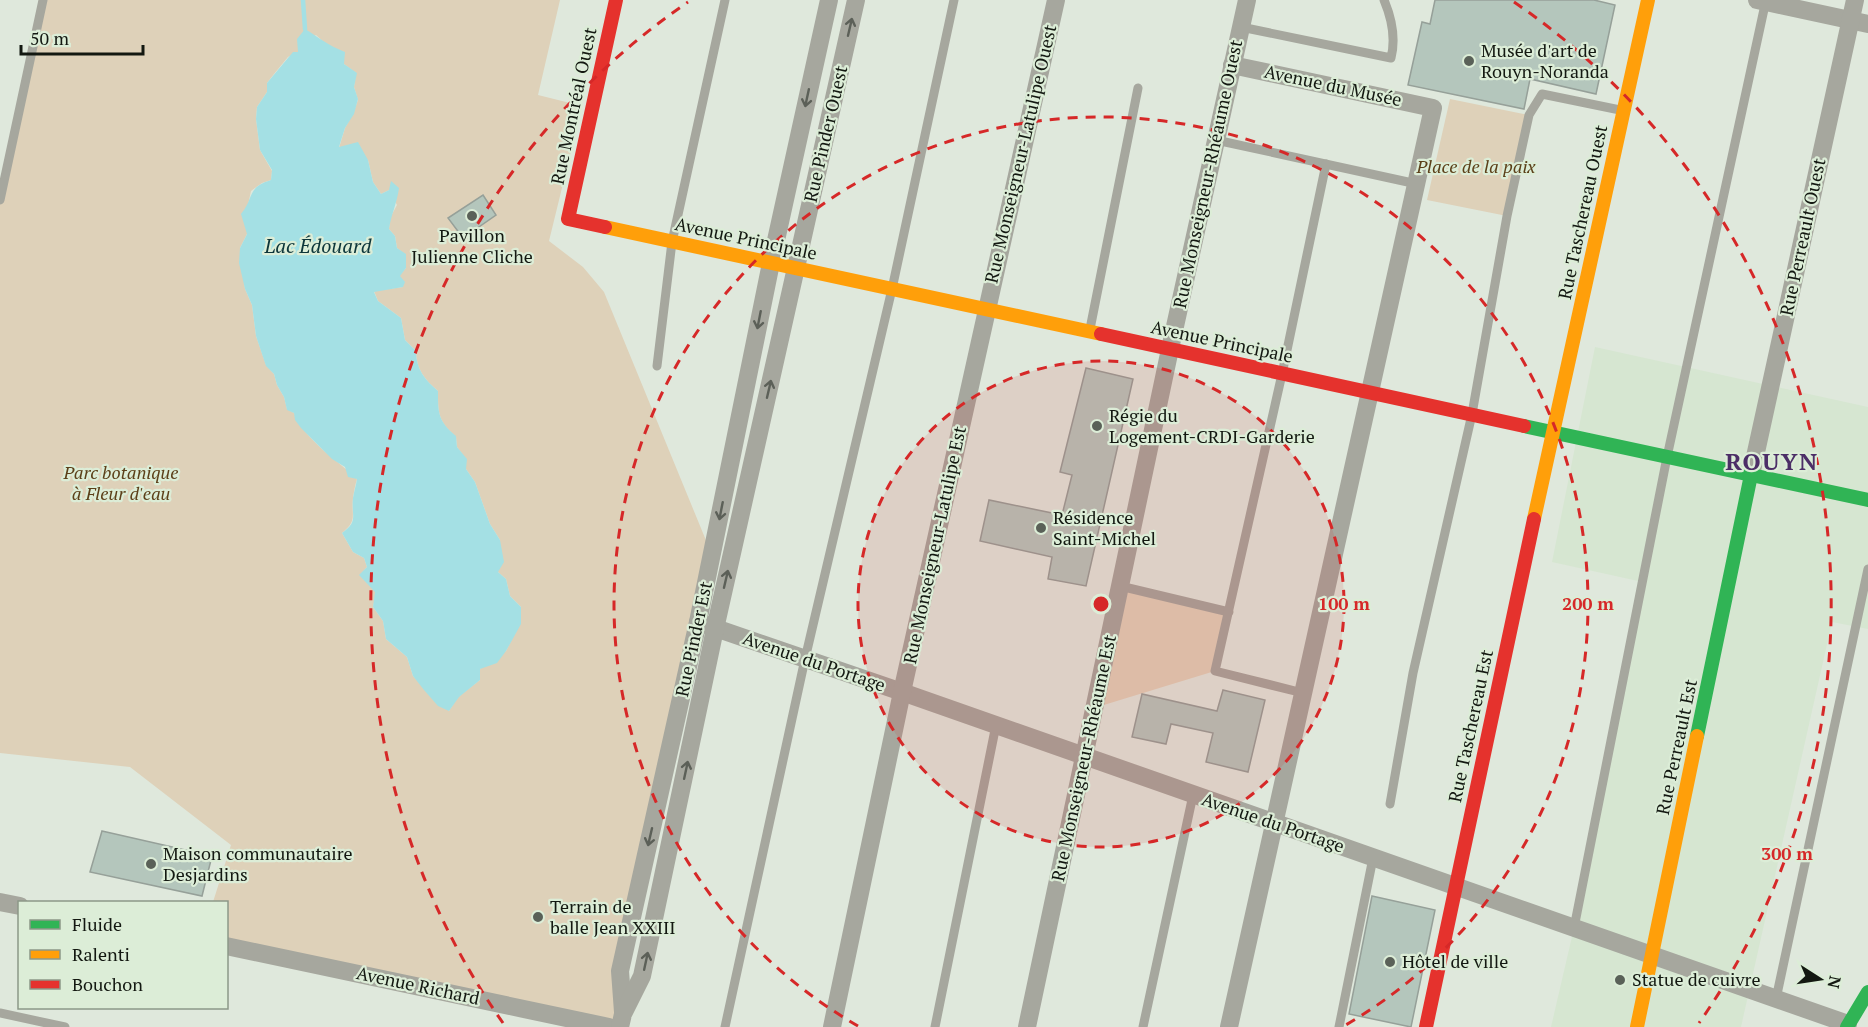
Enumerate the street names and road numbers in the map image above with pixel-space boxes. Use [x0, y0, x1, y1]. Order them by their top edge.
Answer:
street label: Rue Monseigneur-Latulipe Ouest [979, 22, 1062, 285]
street label: Rue Montréal Ouest [545, 25, 601, 187]
street label: Rue Monseigneur-Rhéaume Ouest [1167, 37, 1247, 310]
street label: Avenue du Musée [1262, 59, 1404, 111]
street label: Rue Pinder Ouest [798, 63, 852, 204]
street label: Rue Taschereau Ouest [1552, 122, 1612, 301]
street label: Rue Perreault Ouest [1774, 156, 1831, 318]
street label: Avenue Principale [673, 211, 819, 265]
street label: Avenue Principale [1149, 314, 1295, 368]
street label: Rue Monseigneur-Latulipe Est [897, 423, 971, 666]
street label: Rue Pinder Est [669, 579, 717, 699]
street label: Avenue du Portage [740, 625, 889, 697]
street label: Rue Monseigneur-Rhéaume Est [1045, 632, 1121, 883]
street label: Rue Taschereau Est [1442, 647, 1498, 804]
street label: Rue Perreault Est [1650, 676, 1702, 817]
street label: Avenue du Portage [1199, 786, 1348, 858]
street label: Avenue Richard [355, 960, 482, 1010]

